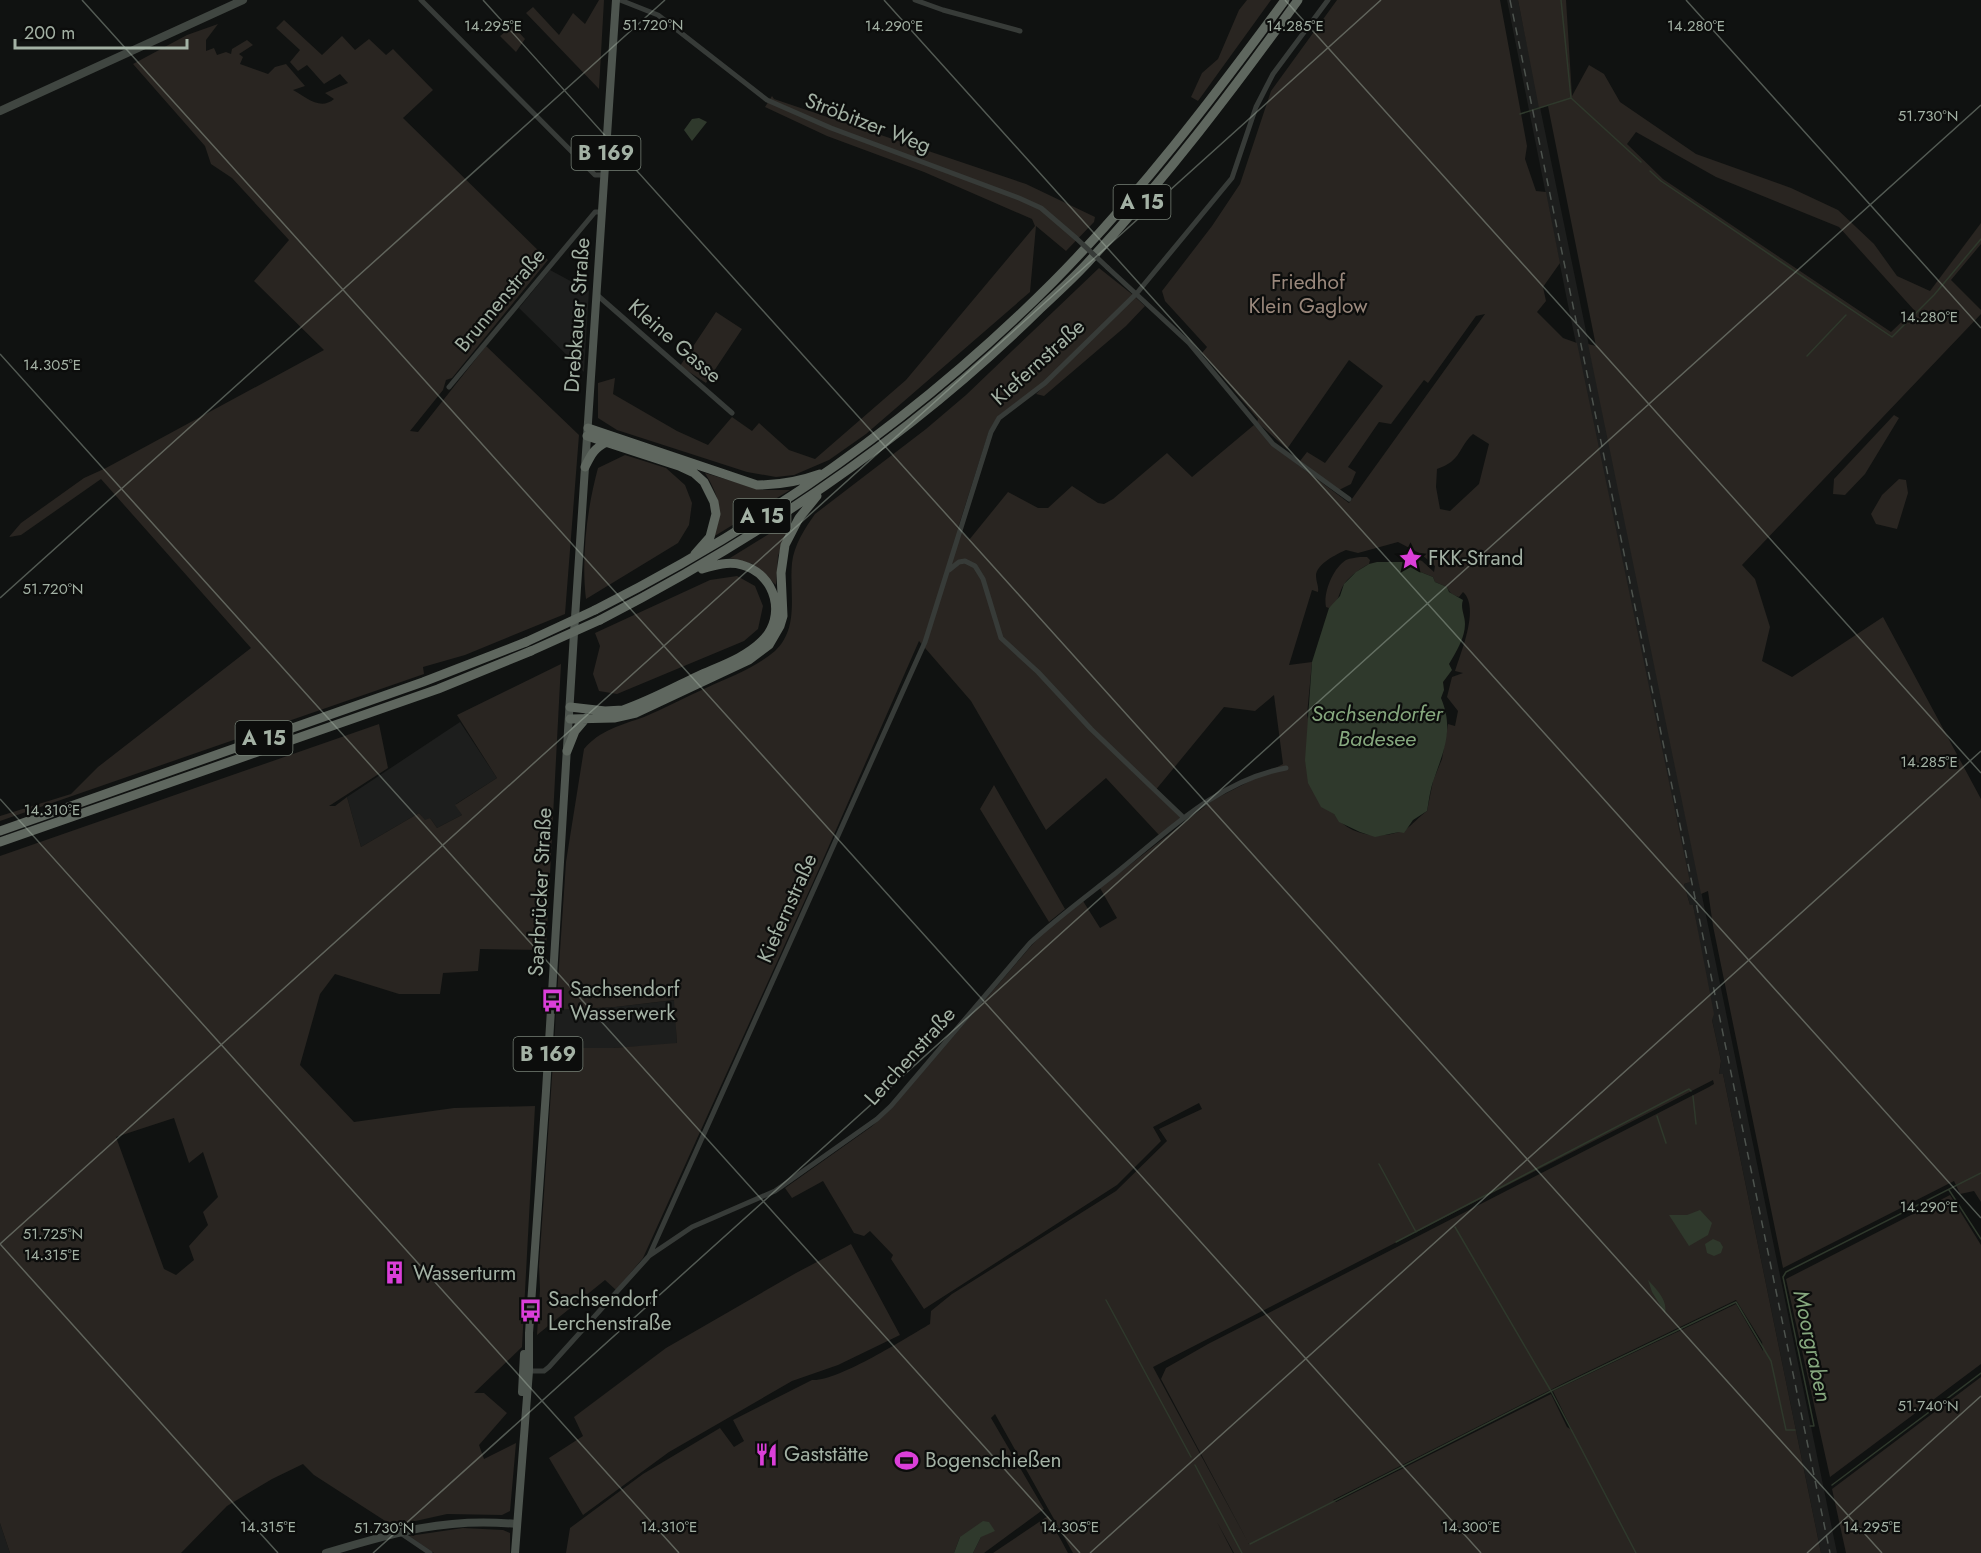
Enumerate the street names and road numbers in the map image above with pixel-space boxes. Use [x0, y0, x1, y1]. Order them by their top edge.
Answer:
street label: Ströbitzer Weg [801, 85, 935, 161]
road number: B 169 [572, 136, 640, 170]
road number: A 15 [1114, 185, 1170, 219]
street label: Drebkauer Straße [557, 236, 597, 393]
street label: Brunnenstraße [448, 241, 553, 358]
street label: Kleine Gasse [622, 292, 728, 390]
street label: Kiefernstraße [985, 312, 1092, 412]
road number: A 15 [734, 499, 790, 533]
road number: A 15 [236, 721, 292, 755]
street label: Saarbrücker Straße [521, 807, 559, 977]
street label: Kiefernstraße [750, 848, 825, 967]
street label: Lerchenstraße [858, 1000, 963, 1112]
road number: B 169 [514, 1037, 582, 1071]

